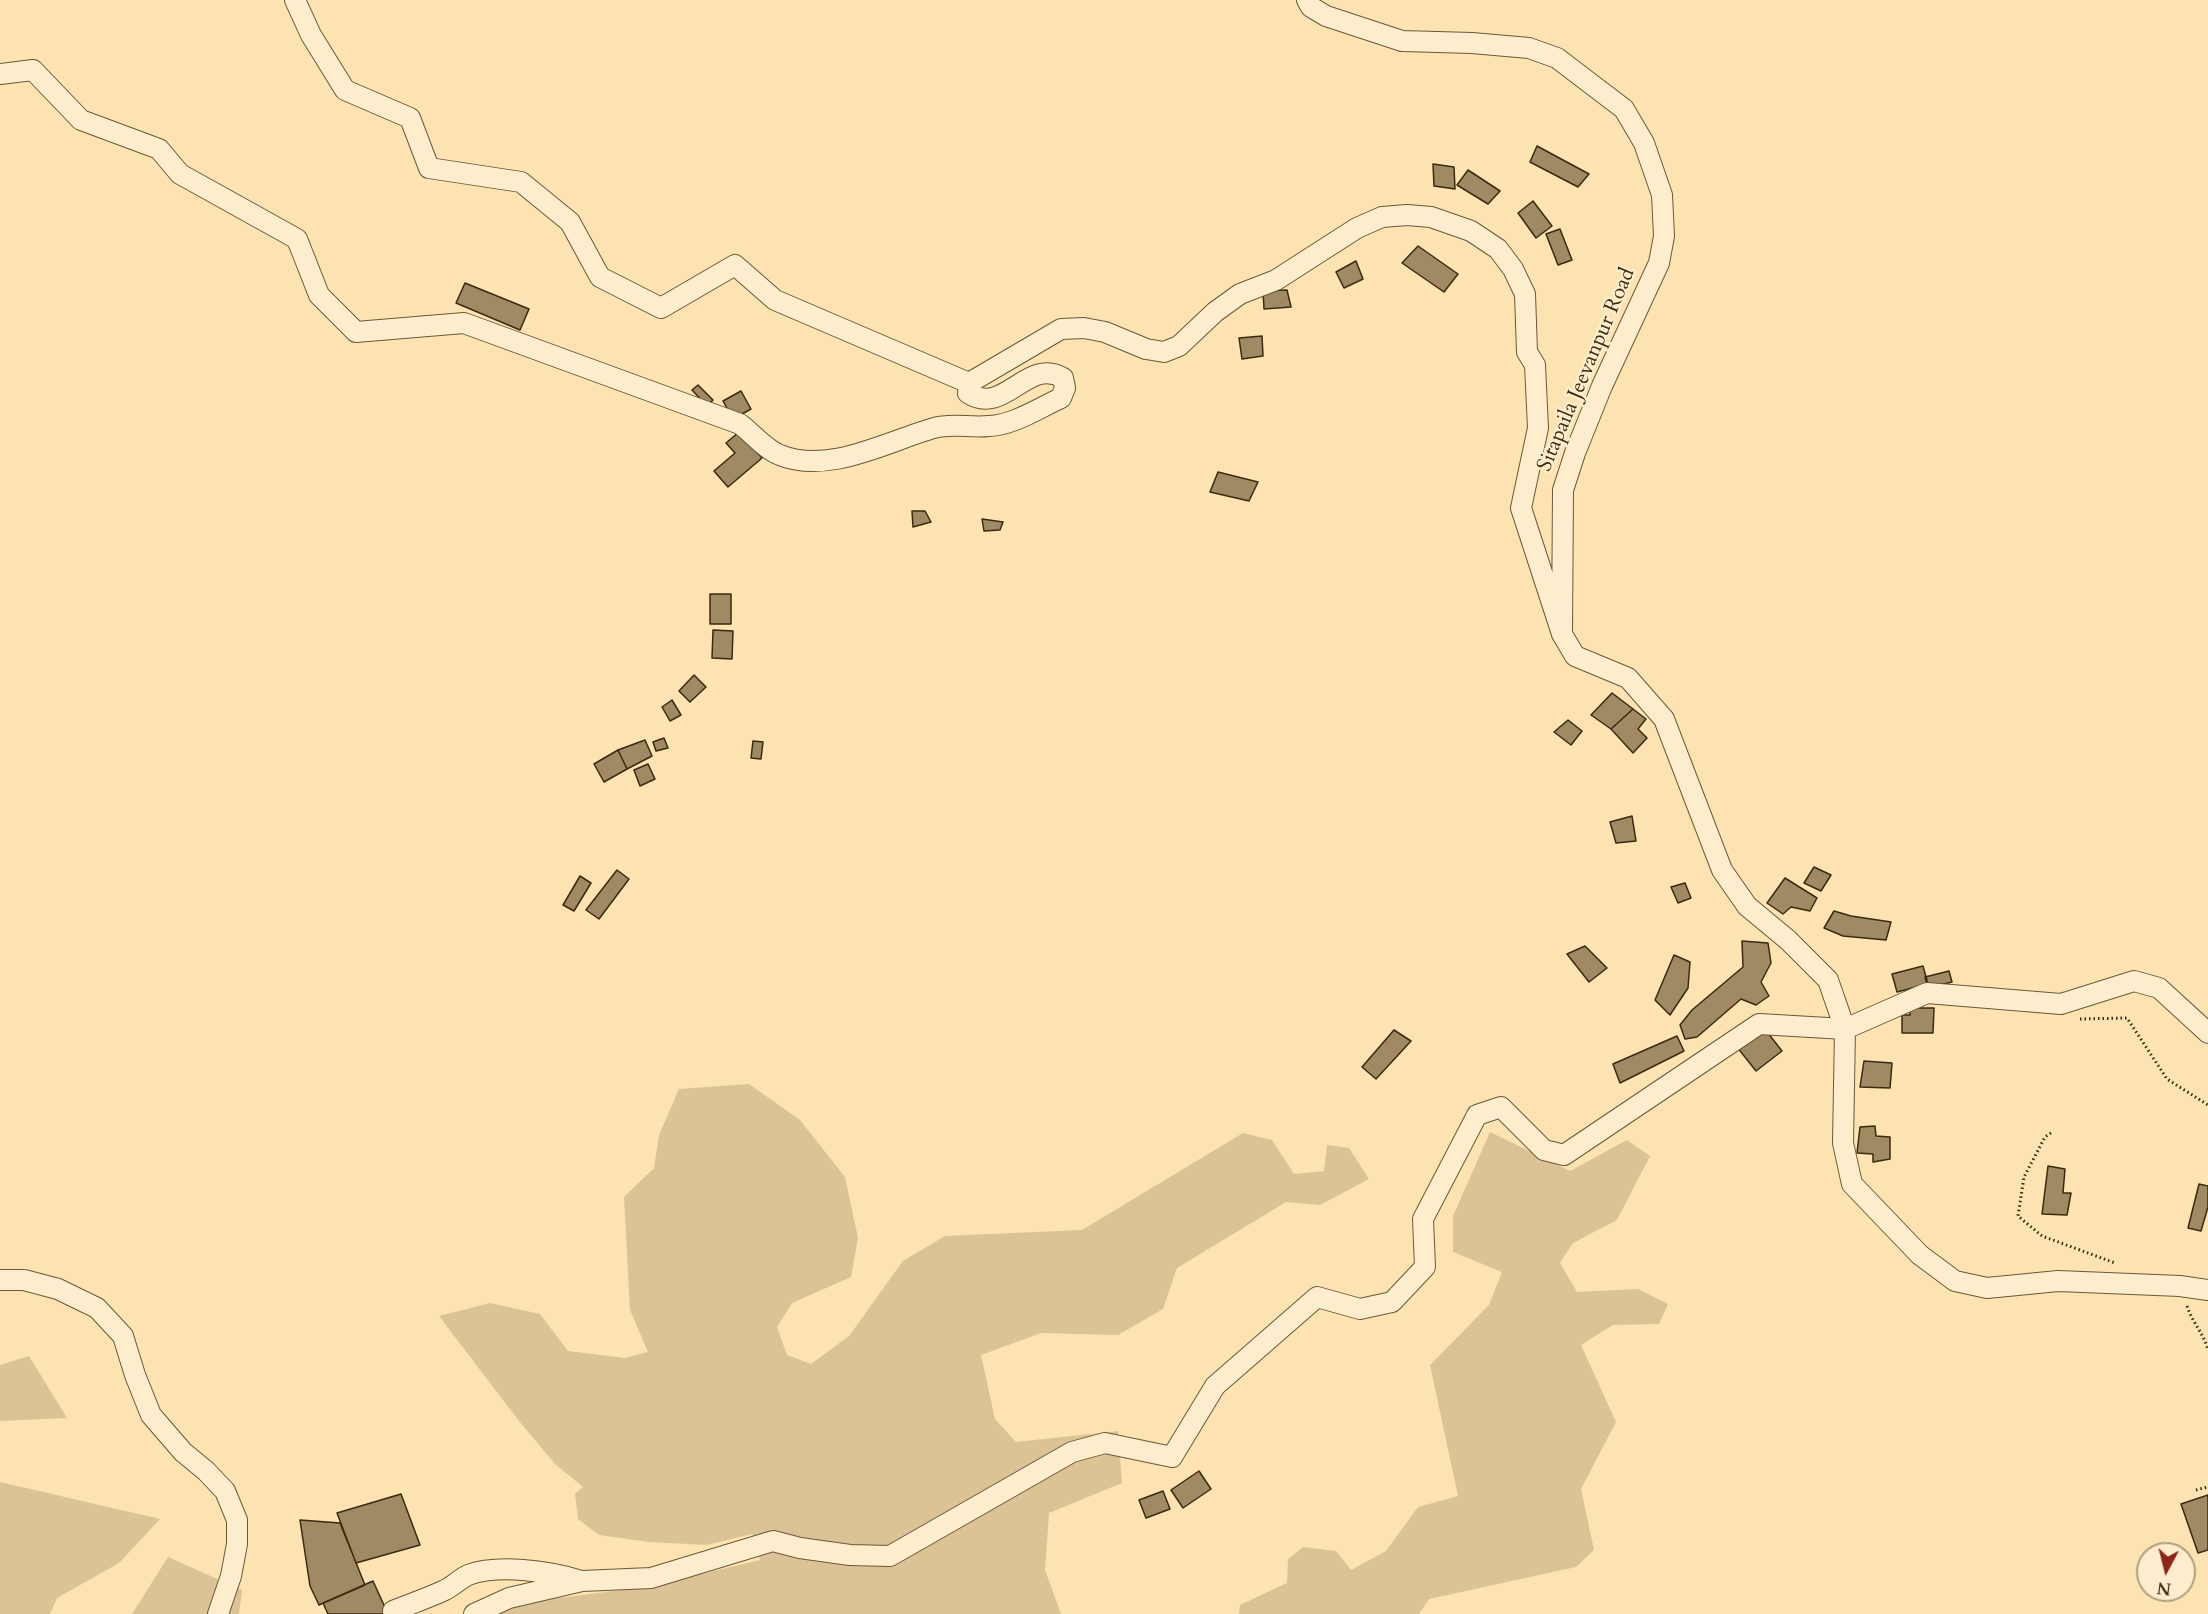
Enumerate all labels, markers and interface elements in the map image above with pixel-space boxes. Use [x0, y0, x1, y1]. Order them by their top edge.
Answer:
street label: Sitapaila Jeevanpur Road [1533, 265, 1641, 475]
north arrow [2136, 1542, 2196, 1602]
text: N [2156, 1576, 2172, 1600]

